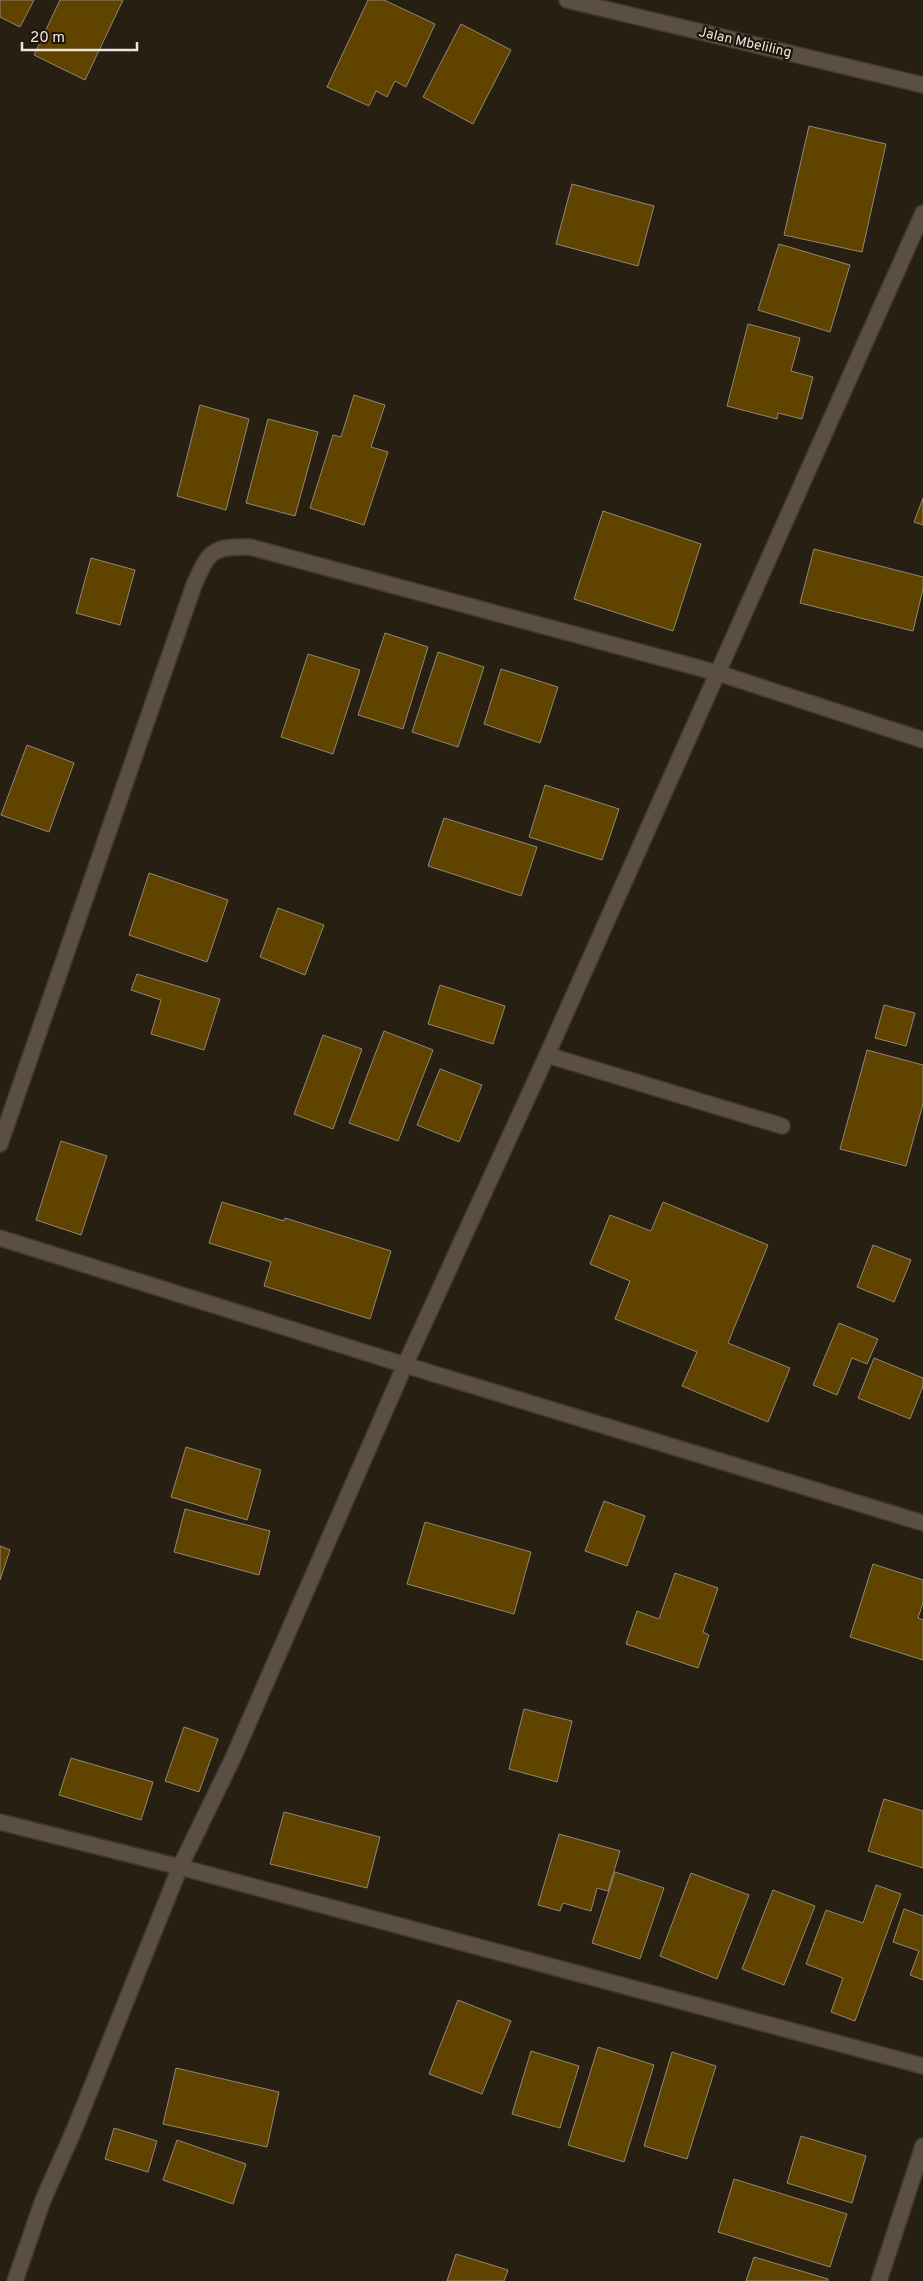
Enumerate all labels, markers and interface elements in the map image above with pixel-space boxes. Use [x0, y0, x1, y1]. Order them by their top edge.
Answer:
scale bar [22, 20, 138, 52]
street label: Jalan Mbeliling [697, 24, 793, 62]
text: 20 m [30, 29, 65, 48]

